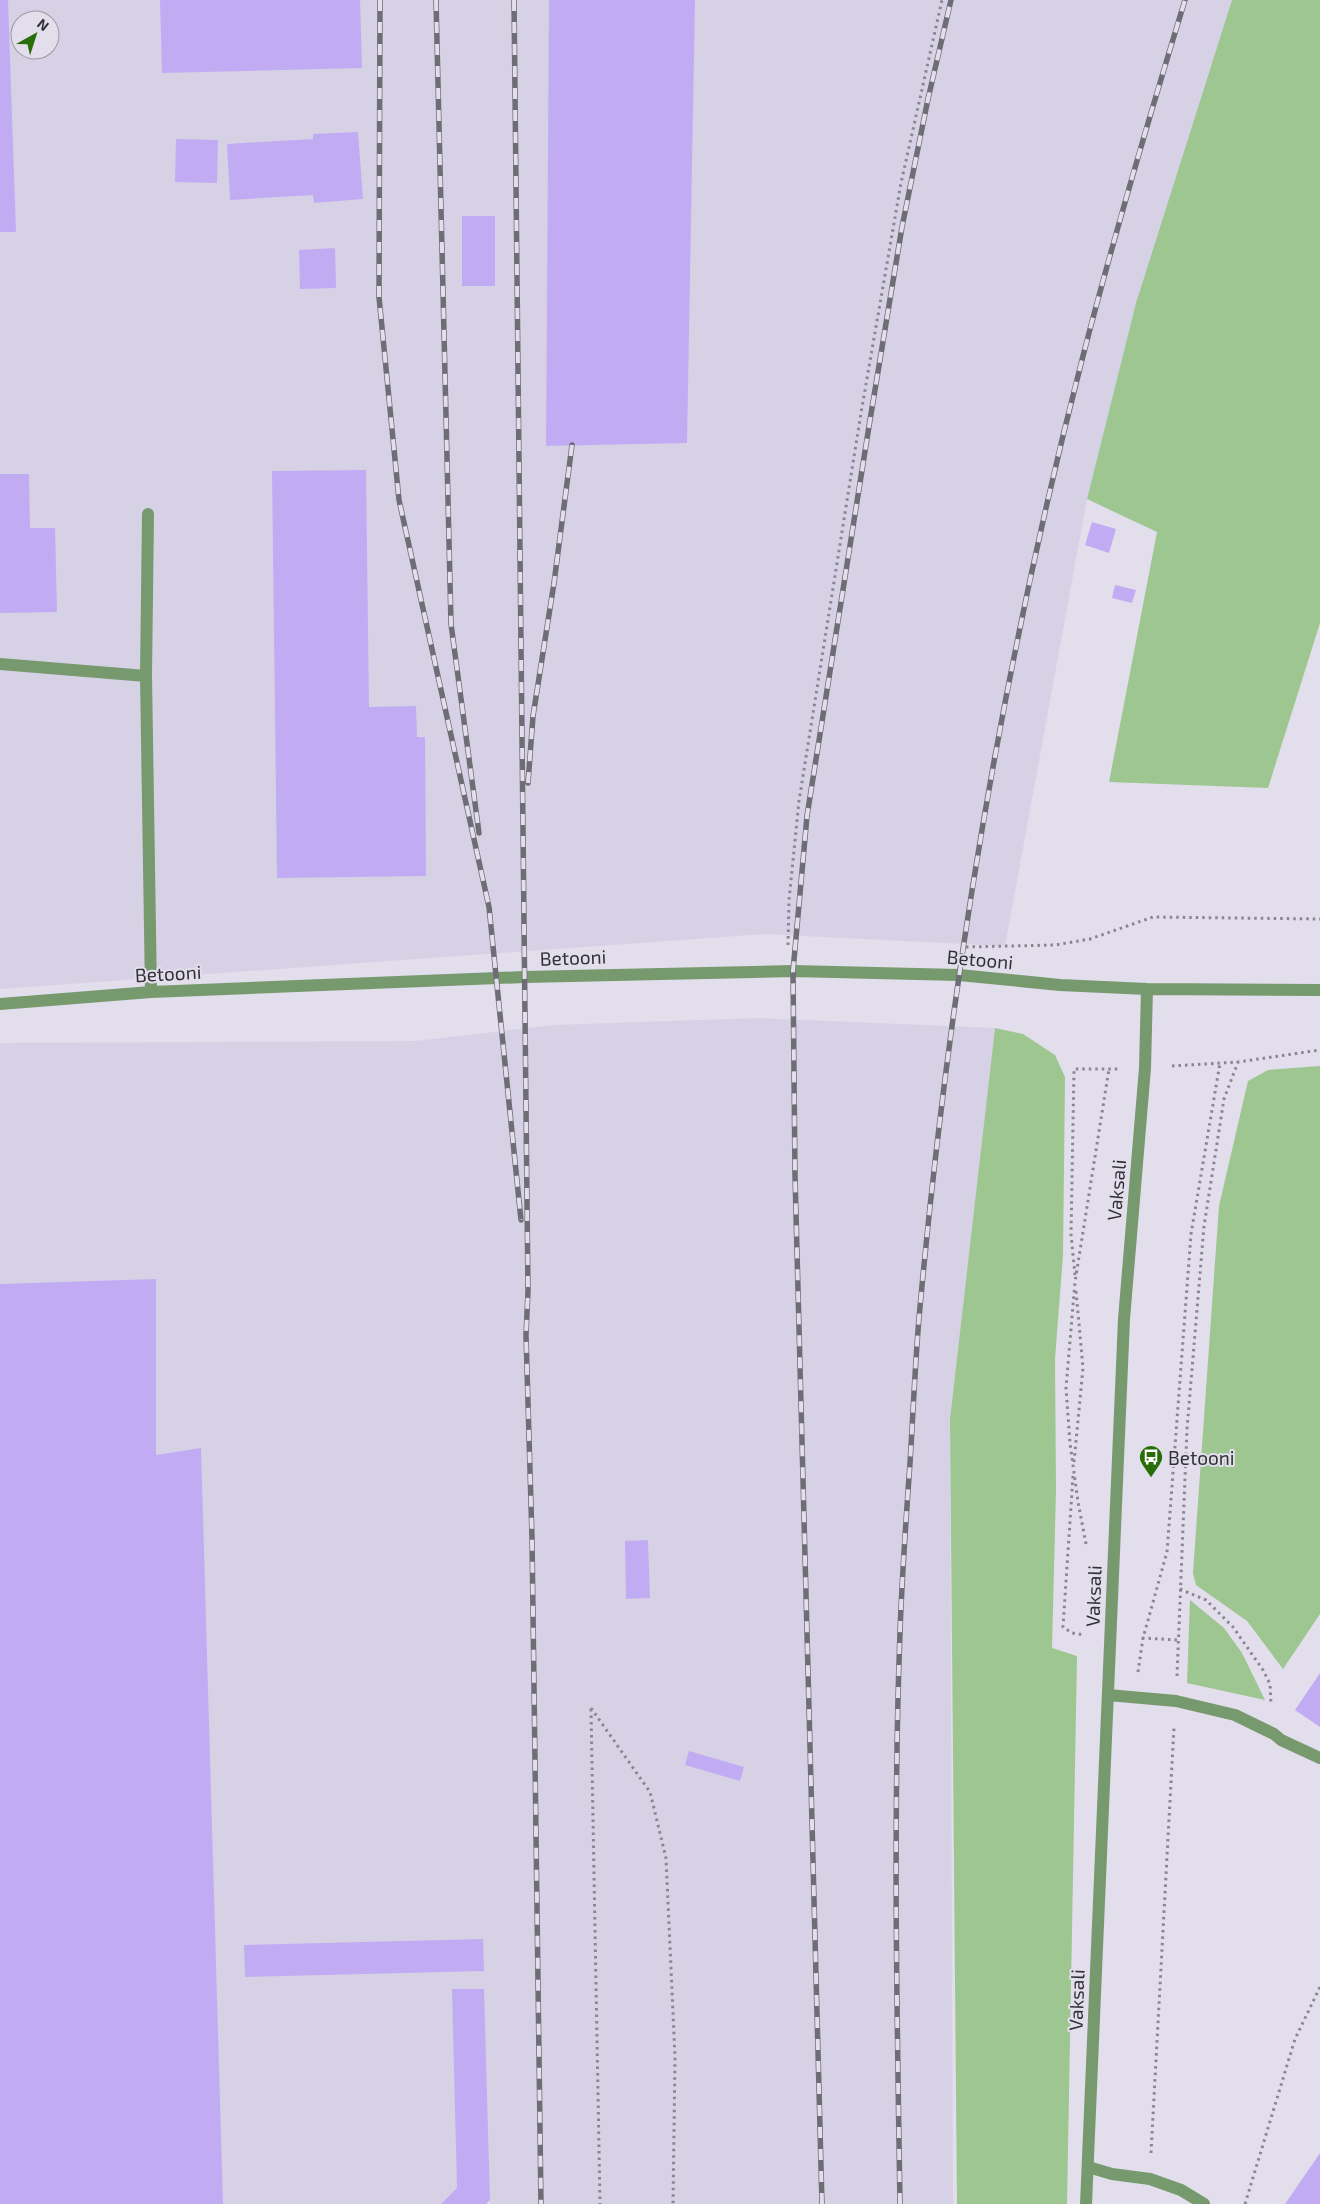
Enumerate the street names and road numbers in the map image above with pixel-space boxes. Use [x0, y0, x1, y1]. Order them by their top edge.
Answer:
street label: Betooni [539, 944, 607, 970]
street label: Betooni [946, 945, 1014, 973]
street label: Betooni [134, 960, 202, 986]
street label: Vaksali [1102, 1158, 1130, 1222]
street label: Vaksali [1080, 1565, 1106, 1627]
street label: Vaksali [1063, 1969, 1089, 2031]

